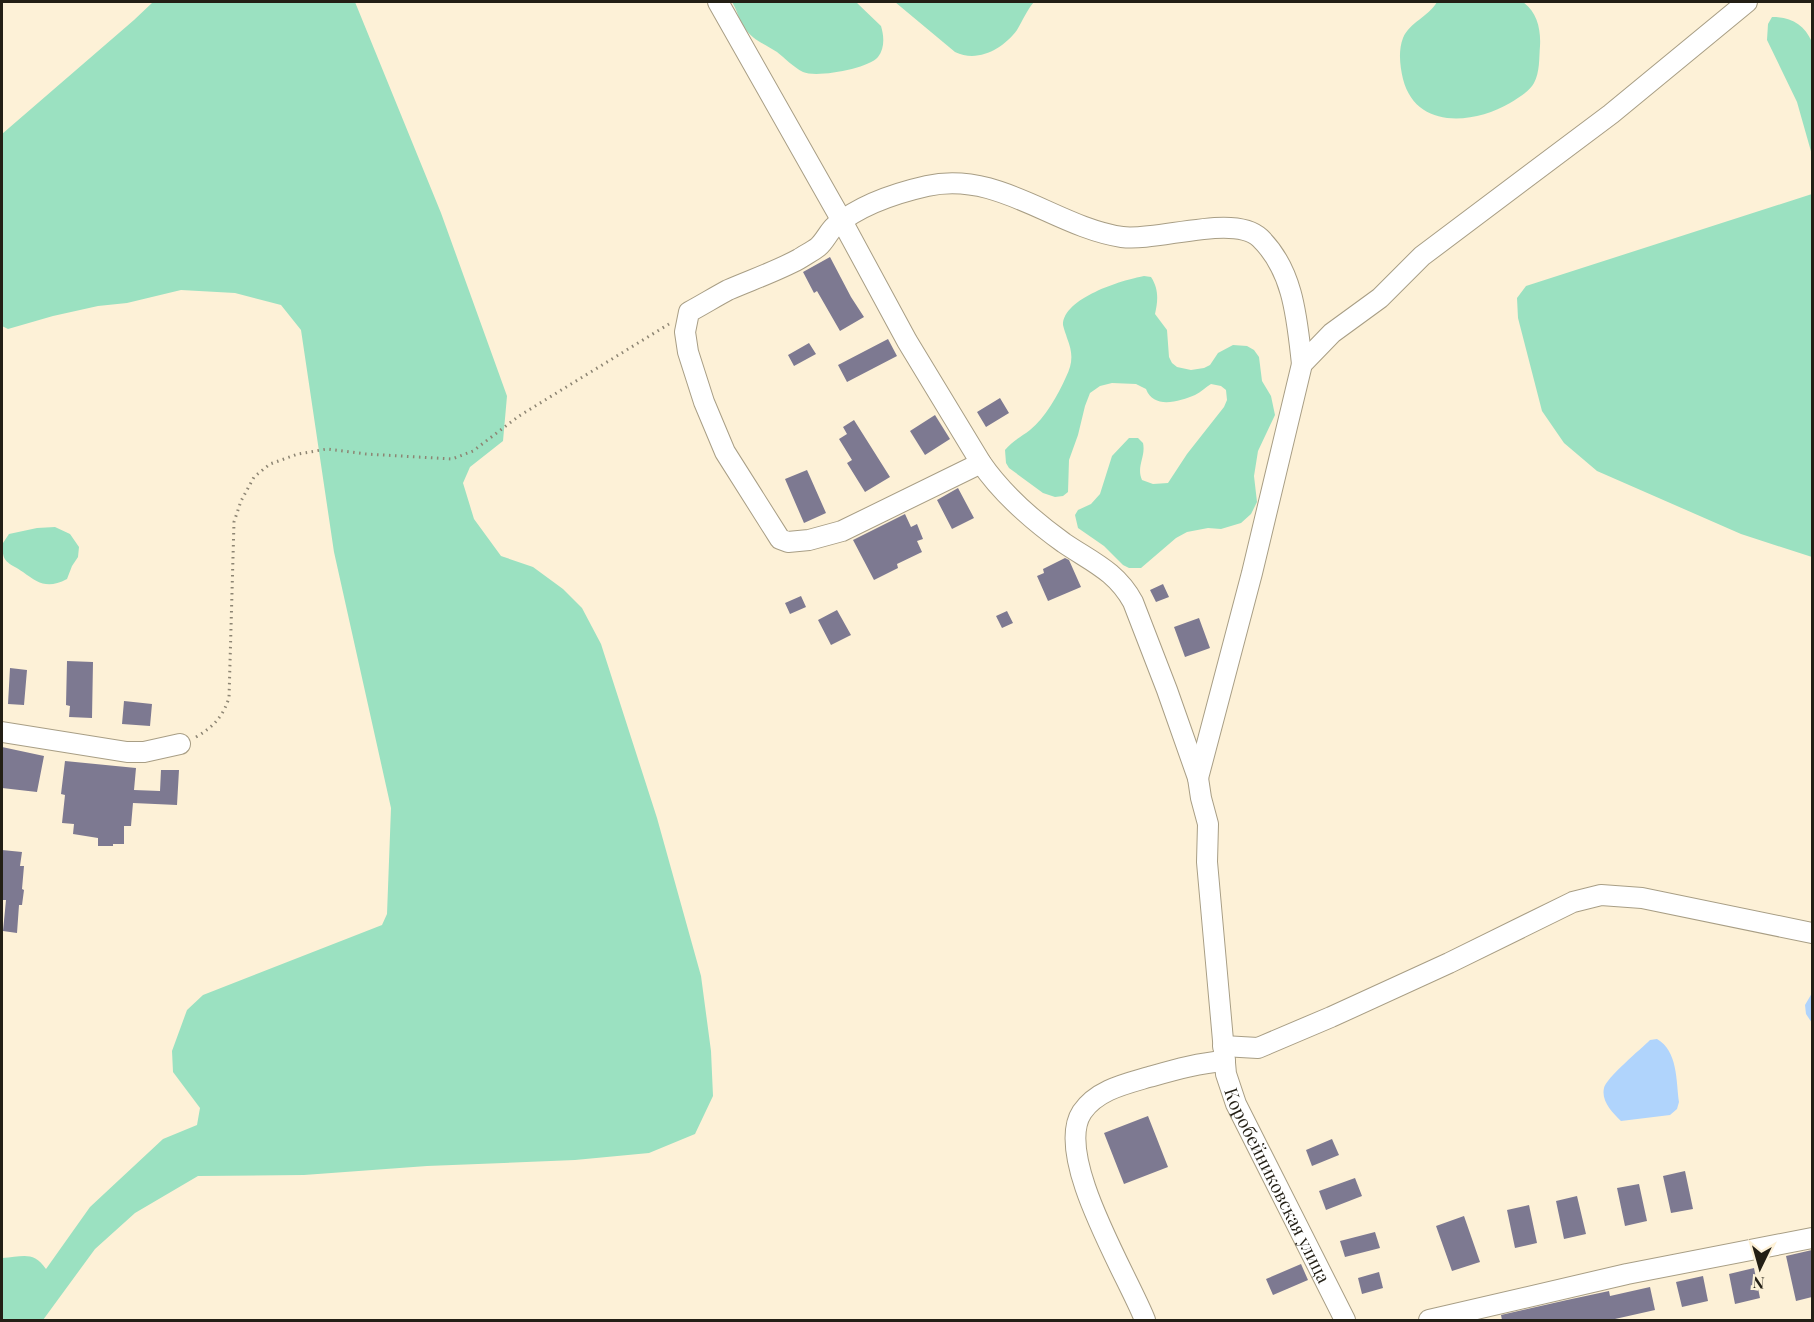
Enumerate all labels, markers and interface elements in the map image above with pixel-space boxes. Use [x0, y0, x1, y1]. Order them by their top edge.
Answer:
street label: Коробейниковская улица [1219, 1084, 1336, 1287]
north arrow [1730, 1238, 1790, 1298]
text: N [1752, 1272, 1765, 1294]

